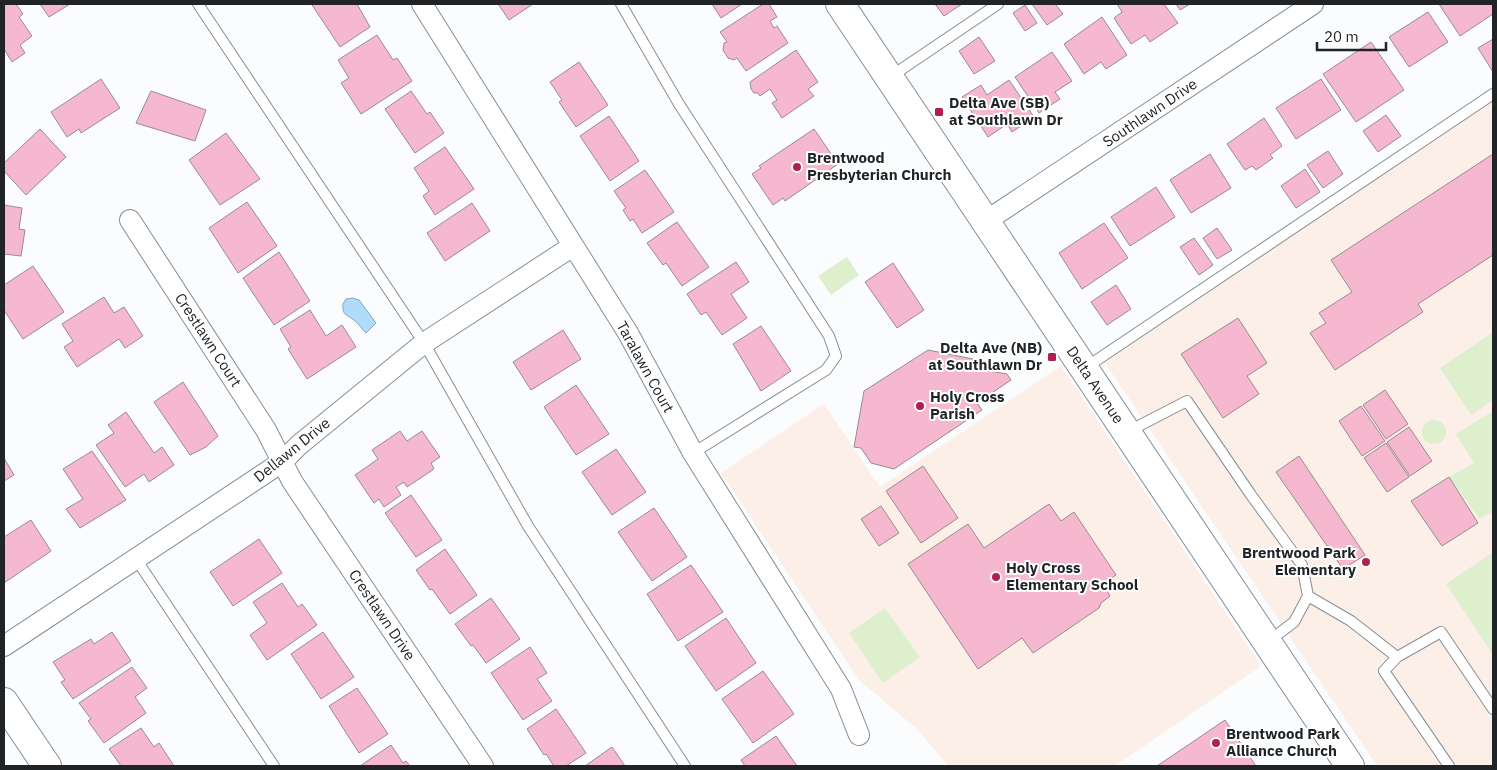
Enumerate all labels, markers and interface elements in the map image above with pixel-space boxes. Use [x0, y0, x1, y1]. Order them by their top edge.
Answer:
scale bar [1317, 20, 1386, 52]
text: 20 m [1324, 27, 1359, 46]
street label: Southlawn Drive [1099, 74, 1201, 151]
place label: Delta Ave (SB) at Southlawn Dr [949, 93, 1063, 129]
marker: Delta Ave (SB) at Southlawn Dr [933, 106, 945, 118]
place label: Brentwood Presbyterian Church [807, 148, 951, 184]
marker: Brentwood Presbyterian Church [791, 161, 803, 173]
street label: Crestlawn Court [171, 289, 246, 390]
street label: Taralawn Court [612, 318, 678, 416]
place label: Delta Ave (NB) at Southlawn Dr [928, 338, 1042, 374]
street label: Delta Avenue [1063, 342, 1128, 427]
marker: Delta Ave (NB) at Southlawn Dr [1046, 351, 1058, 363]
place label: Holy Cross Parish [930, 387, 1005, 423]
marker: Holy Cross Parish [914, 400, 926, 412]
street label: Dellawn Drive [250, 413, 334, 486]
place label: Brentwood Park Elementary [1242, 543, 1356, 579]
marker: Brentwood Park Elementary [1360, 556, 1372, 568]
place label: Holy Cross Elementary School [1006, 558, 1139, 594]
street label: Crestlawn Drive [345, 566, 420, 664]
marker: Holy Cross Elementary School [990, 571, 1002, 583]
place label: Brentwood Park Alliance Church [1226, 724, 1340, 760]
marker: Brentwood Park Alliance Church [1210, 737, 1222, 749]

